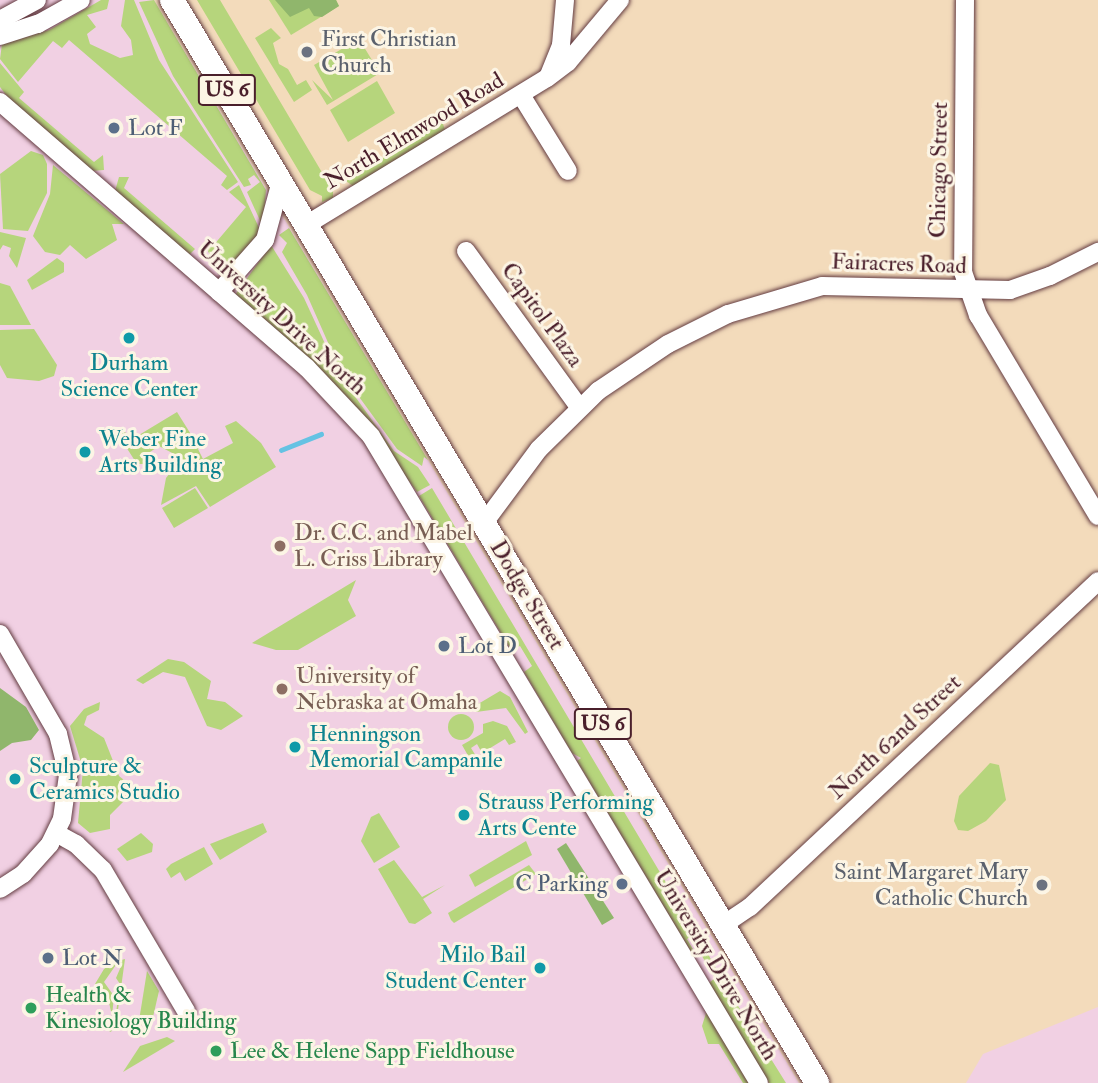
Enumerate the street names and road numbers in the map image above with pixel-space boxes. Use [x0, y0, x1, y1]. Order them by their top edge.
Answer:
street label: North Elmwood Road [319, 67, 509, 195]
road number: US 6 [197, 72, 257, 108]
street label: Chicago Street [924, 102, 954, 238]
street label: University Drive North [192, 235, 372, 401]
street label: Fairacres Road [831, 248, 967, 280]
street label: Capitol Plaza [495, 257, 589, 373]
street label: Dodge Street [484, 535, 570, 655]
street label: North 62nd Street [823, 669, 967, 805]
road number: US 6 [573, 706, 633, 742]
street label: University Drive North [648, 865, 784, 1065]

